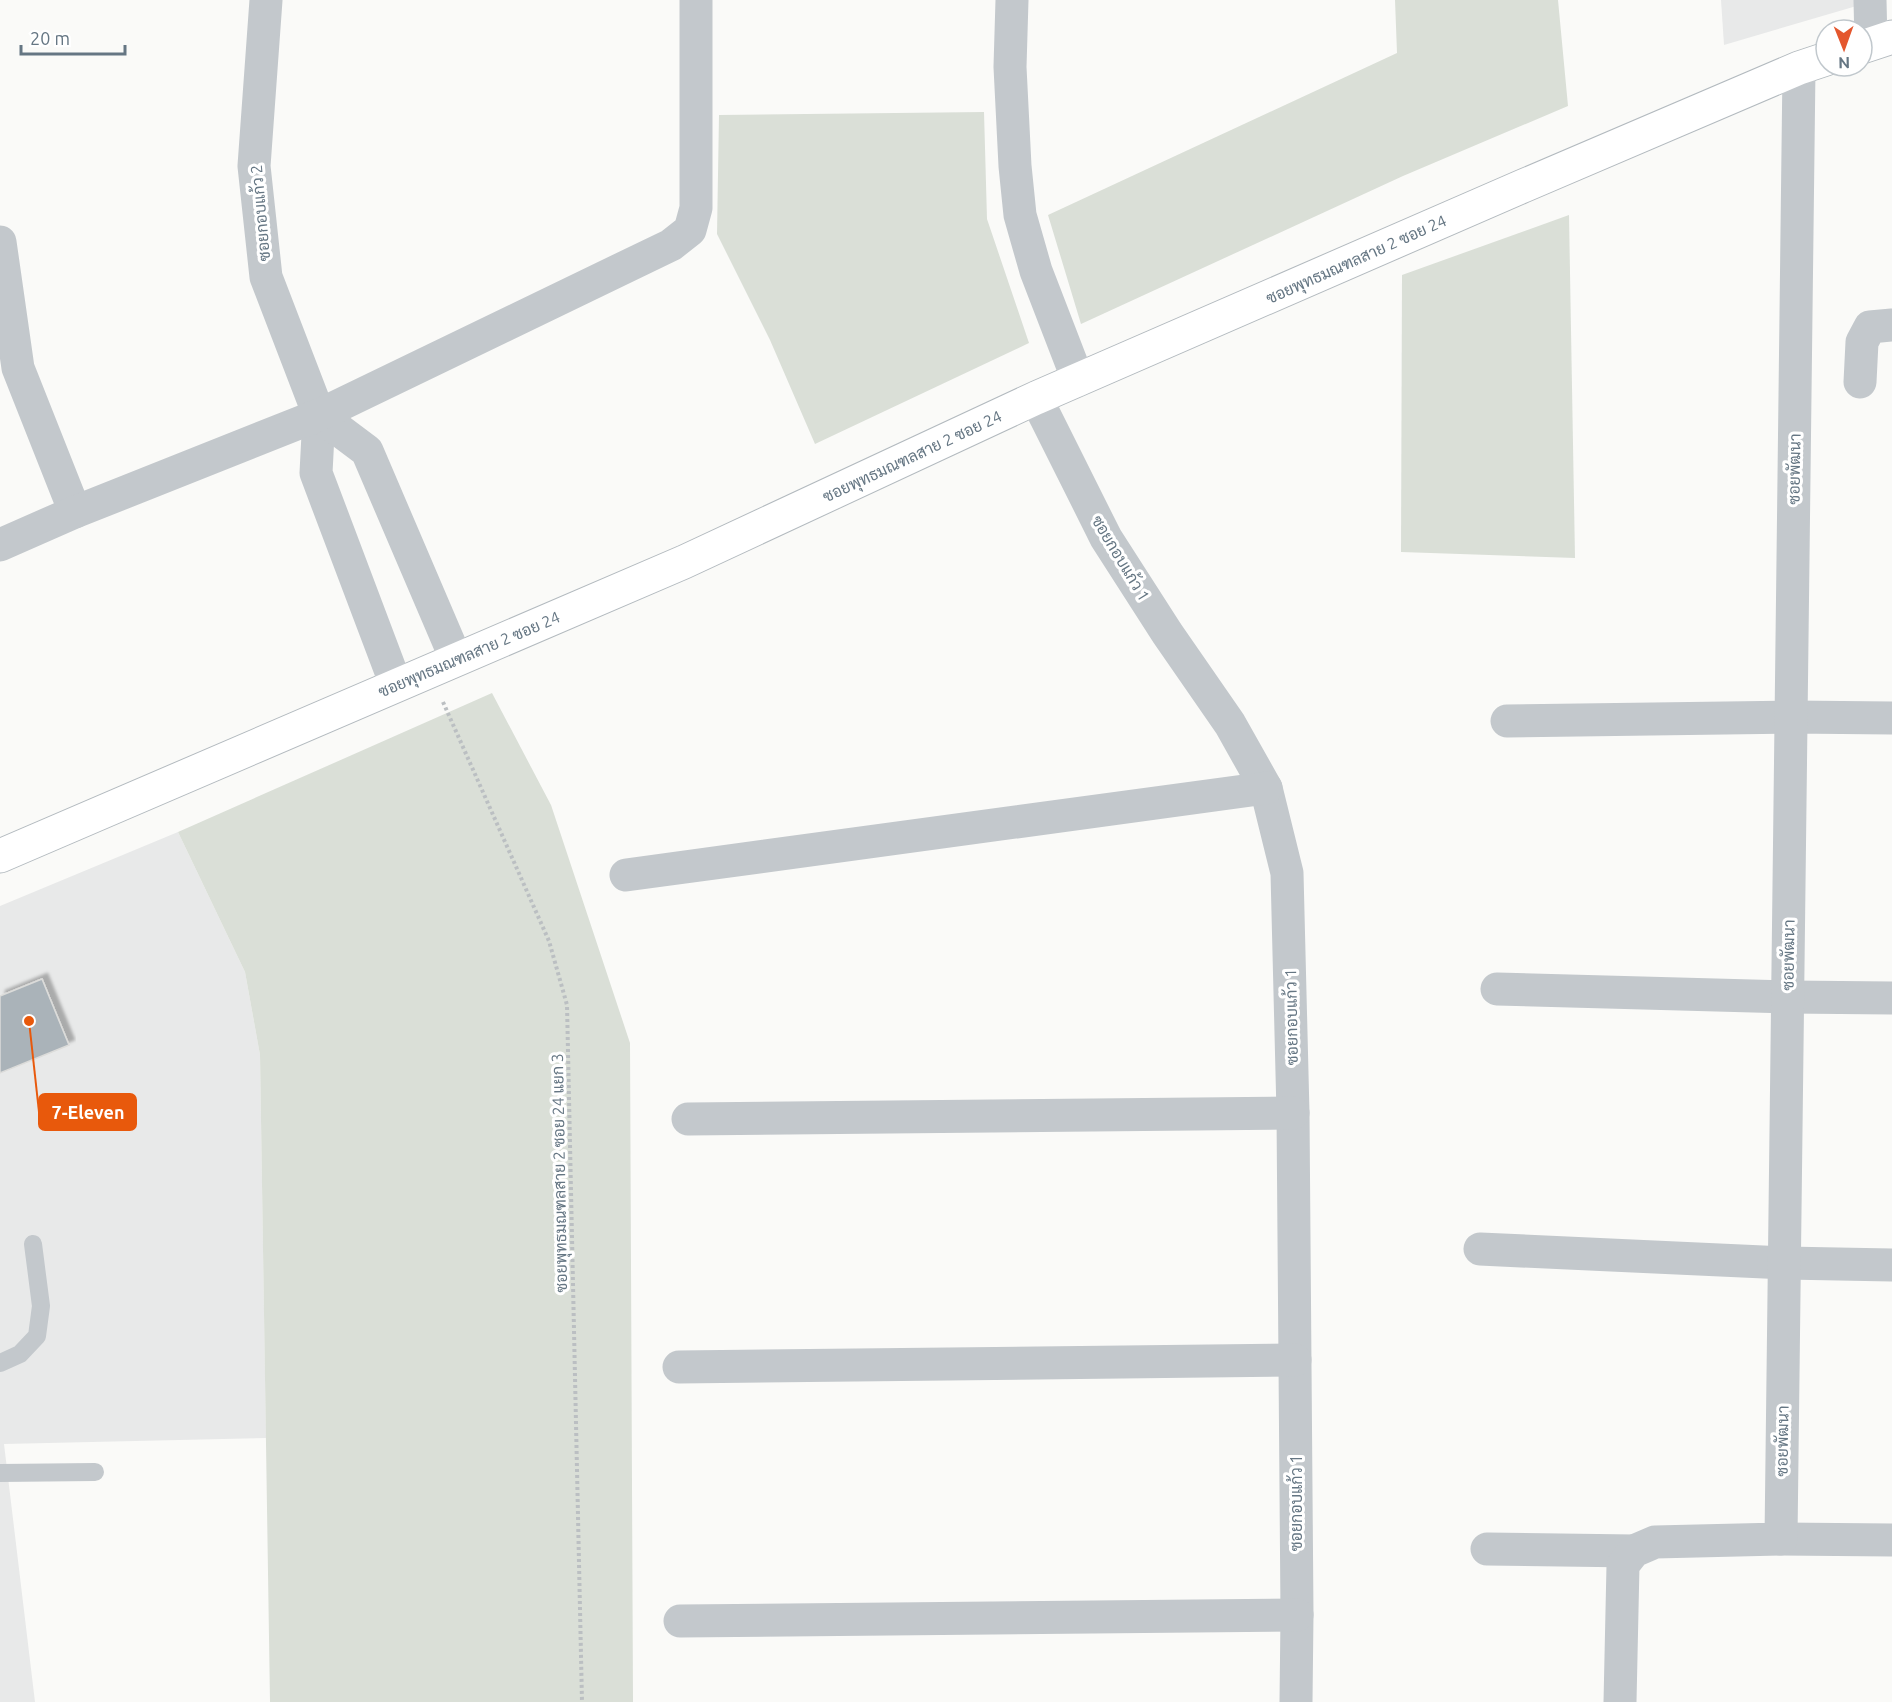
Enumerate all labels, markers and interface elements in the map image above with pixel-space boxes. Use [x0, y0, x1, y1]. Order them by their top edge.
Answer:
scale bar [21, 18, 124, 56]
north arrow [1814, 18, 1874, 78]
text: 20 m [30, 28, 70, 48]
text: N [1838, 54, 1850, 72]
street label: ซอยกอบแก้ว 2 [246, 164, 273, 262]
street label: ซอยพุทธมณฑลสาย 2 ซอย 24 [1263, 211, 1450, 310]
street label: ซอยพุทธมณฑลสาย 2 ซอย 24 [820, 407, 1006, 508]
street label: ซอยพัฒนา [1783, 433, 1804, 505]
street label: ซอยกอบแก้ว 1 [1088, 511, 1154, 604]
street label: ซอยพุทธมณฑลสาย 2 ซอย 24 [376, 608, 564, 703]
street label: ซอยพัฒนา [1777, 919, 1798, 991]
street label: ซอยกอบแก้ว 1 [1280, 968, 1301, 1066]
street label: ซอยพุทธมณฑลสาย 2 ซอย 24 แยก 3 [548, 1053, 573, 1293]
callout: 7-Eleven [39, 1094, 136, 1130]
text: 7-Eleven [52, 1102, 124, 1122]
street label: ซอยพัฒนา [1771, 1405, 1792, 1477]
street label: ซอยกอบแก้ว 1 [1286, 1455, 1305, 1551]

